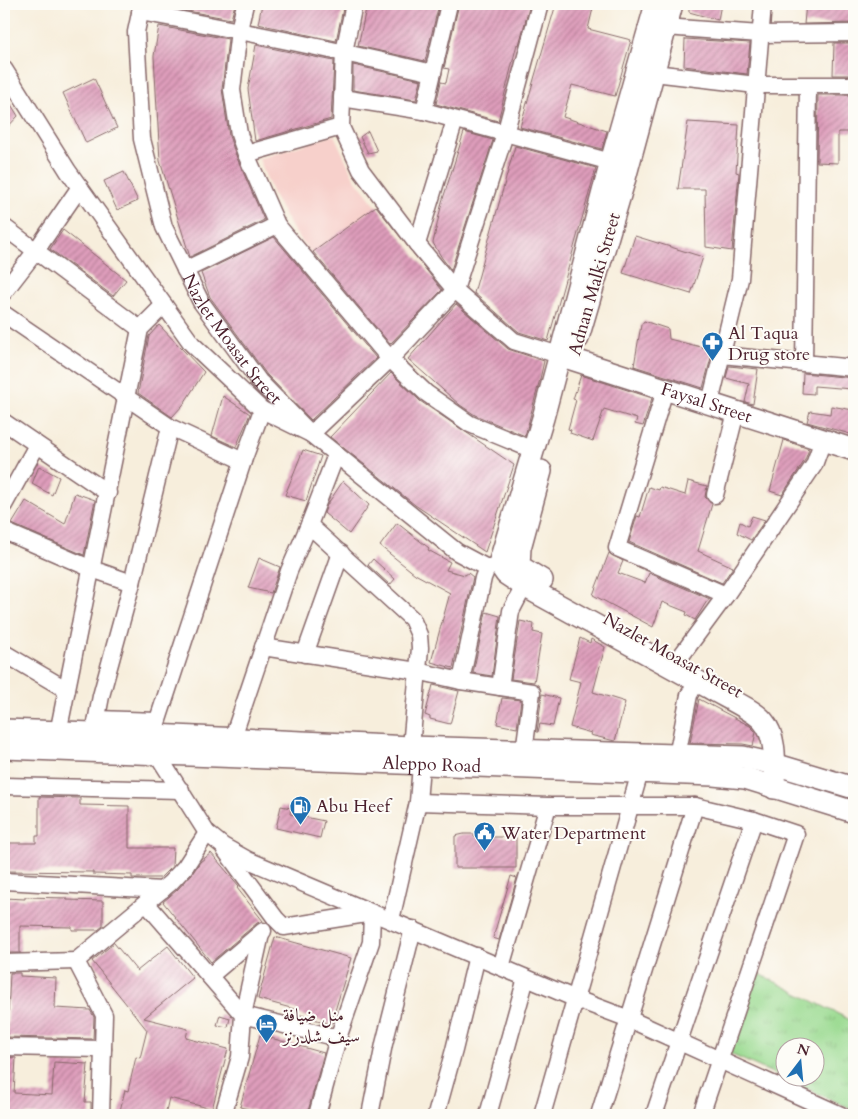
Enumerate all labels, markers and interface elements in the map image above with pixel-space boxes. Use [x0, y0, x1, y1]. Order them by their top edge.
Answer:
street label: Adnan Malki Street [562, 209, 627, 359]
street label: Nazlet Moasat Street [176, 269, 288, 410]
place label: Al Taqua Drug store [728, 321, 810, 367]
pharmacy icon: Al Taqua Drug store [700, 331, 724, 362]
street label: Faysal Street [658, 377, 755, 429]
street label: Nazlet Moasat Street [598, 607, 748, 704]
street label: Aleppo Road [382, 750, 482, 779]
fuel station icon: Abu Heef [288, 794, 312, 825]
place label: Abu Heef [316, 794, 394, 819]
public building icon: Water Department [473, 821, 497, 852]
place label: Water Department [500, 821, 646, 846]
place label: منل ضيافة سيف شلدرنز [281, 1003, 360, 1049]
hotel icon: منل ضيافة سيف شلدرنز [255, 1013, 279, 1044]
north arrow [776, 1036, 826, 1086]
text: N [795, 1039, 812, 1061]

